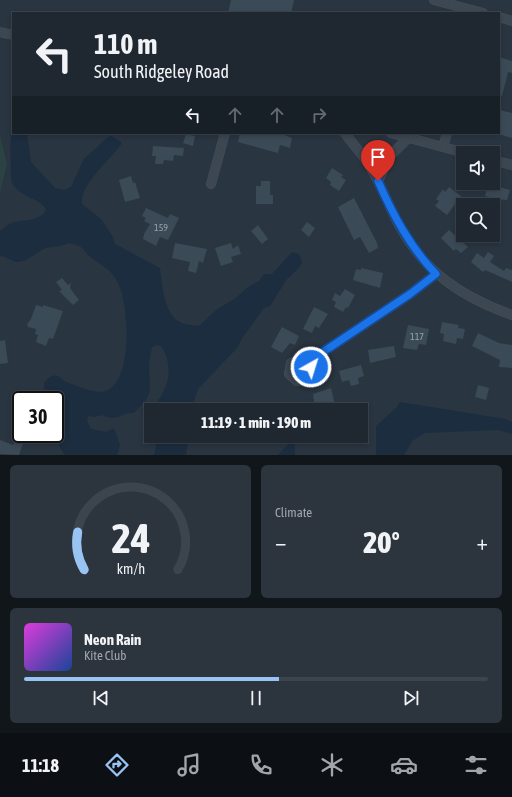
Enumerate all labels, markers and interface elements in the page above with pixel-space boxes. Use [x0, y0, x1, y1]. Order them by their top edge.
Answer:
icon: left [28, 28, 80, 80]
text: 110 m [94, 28, 157, 60]
text: South Ridgeley Road [94, 61, 229, 82]
icon: left [182, 104, 204, 126]
icon: ahead [224, 104, 246, 126]
icon: ahead [266, 104, 288, 126]
icon: right [308, 104, 330, 126]
pin [361, 140, 395, 181]
icon: arrive [367, 146, 389, 168]
map controls [456, 146, 500, 242]
button: sound [456, 146, 500, 190]
button: search [456, 198, 500, 242]
house number: 159 [154, 222, 168, 233]
house number: 117 [410, 331, 424, 342]
position arrow [290, 346, 332, 388]
speed limit sign: 30 [12, 391, 64, 443]
text: 11:19 · 1 min · 190 m [201, 414, 311, 431]
text: Climate [275, 505, 312, 520]
text: 24 [111, 513, 150, 561]
text: 20° [363, 525, 400, 559]
text: − [275, 529, 286, 555]
text: + [477, 529, 488, 555]
text: km/h [116, 560, 145, 576]
text: Neon Rain [84, 631, 141, 648]
text: Kite Club [84, 648, 126, 663]
icon: previous [90, 687, 112, 709]
icon: pause [245, 687, 267, 709]
icon: next [400, 687, 422, 709]
icon: directions [103, 751, 131, 779]
icon: music [175, 751, 203, 779]
icon: phone [247, 751, 275, 779]
icon: climate [318, 751, 346, 779]
icon: car [390, 751, 418, 779]
icon: filters [462, 751, 490, 779]
text: 11:18 [22, 755, 59, 776]

